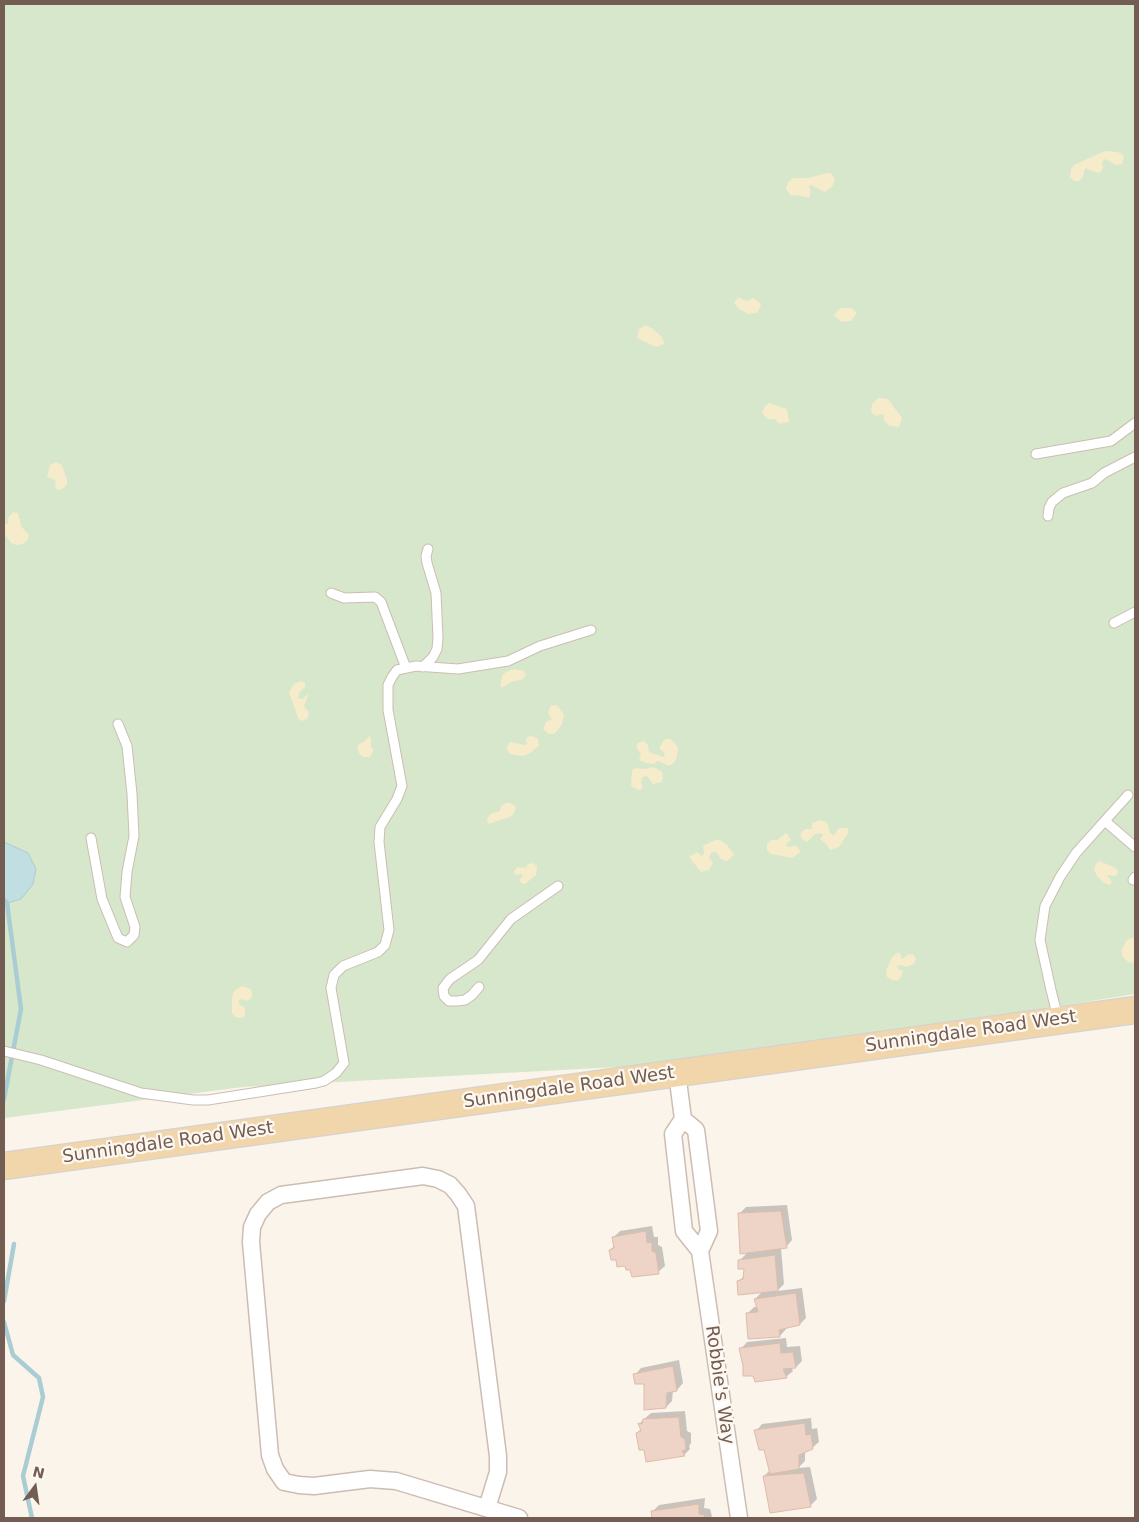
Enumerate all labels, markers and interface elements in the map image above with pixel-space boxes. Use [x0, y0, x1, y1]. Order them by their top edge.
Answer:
street label: Sunningdale Road West [864, 1006, 1078, 1058]
street label: Sunningdale Road West [462, 1062, 676, 1114]
street label: Sunningdale Road West [61, 1117, 275, 1169]
street label: Robbie's Way [700, 1324, 738, 1446]
north arrow [10, 1462, 60, 1512]
text: N [31, 1463, 46, 1482]

